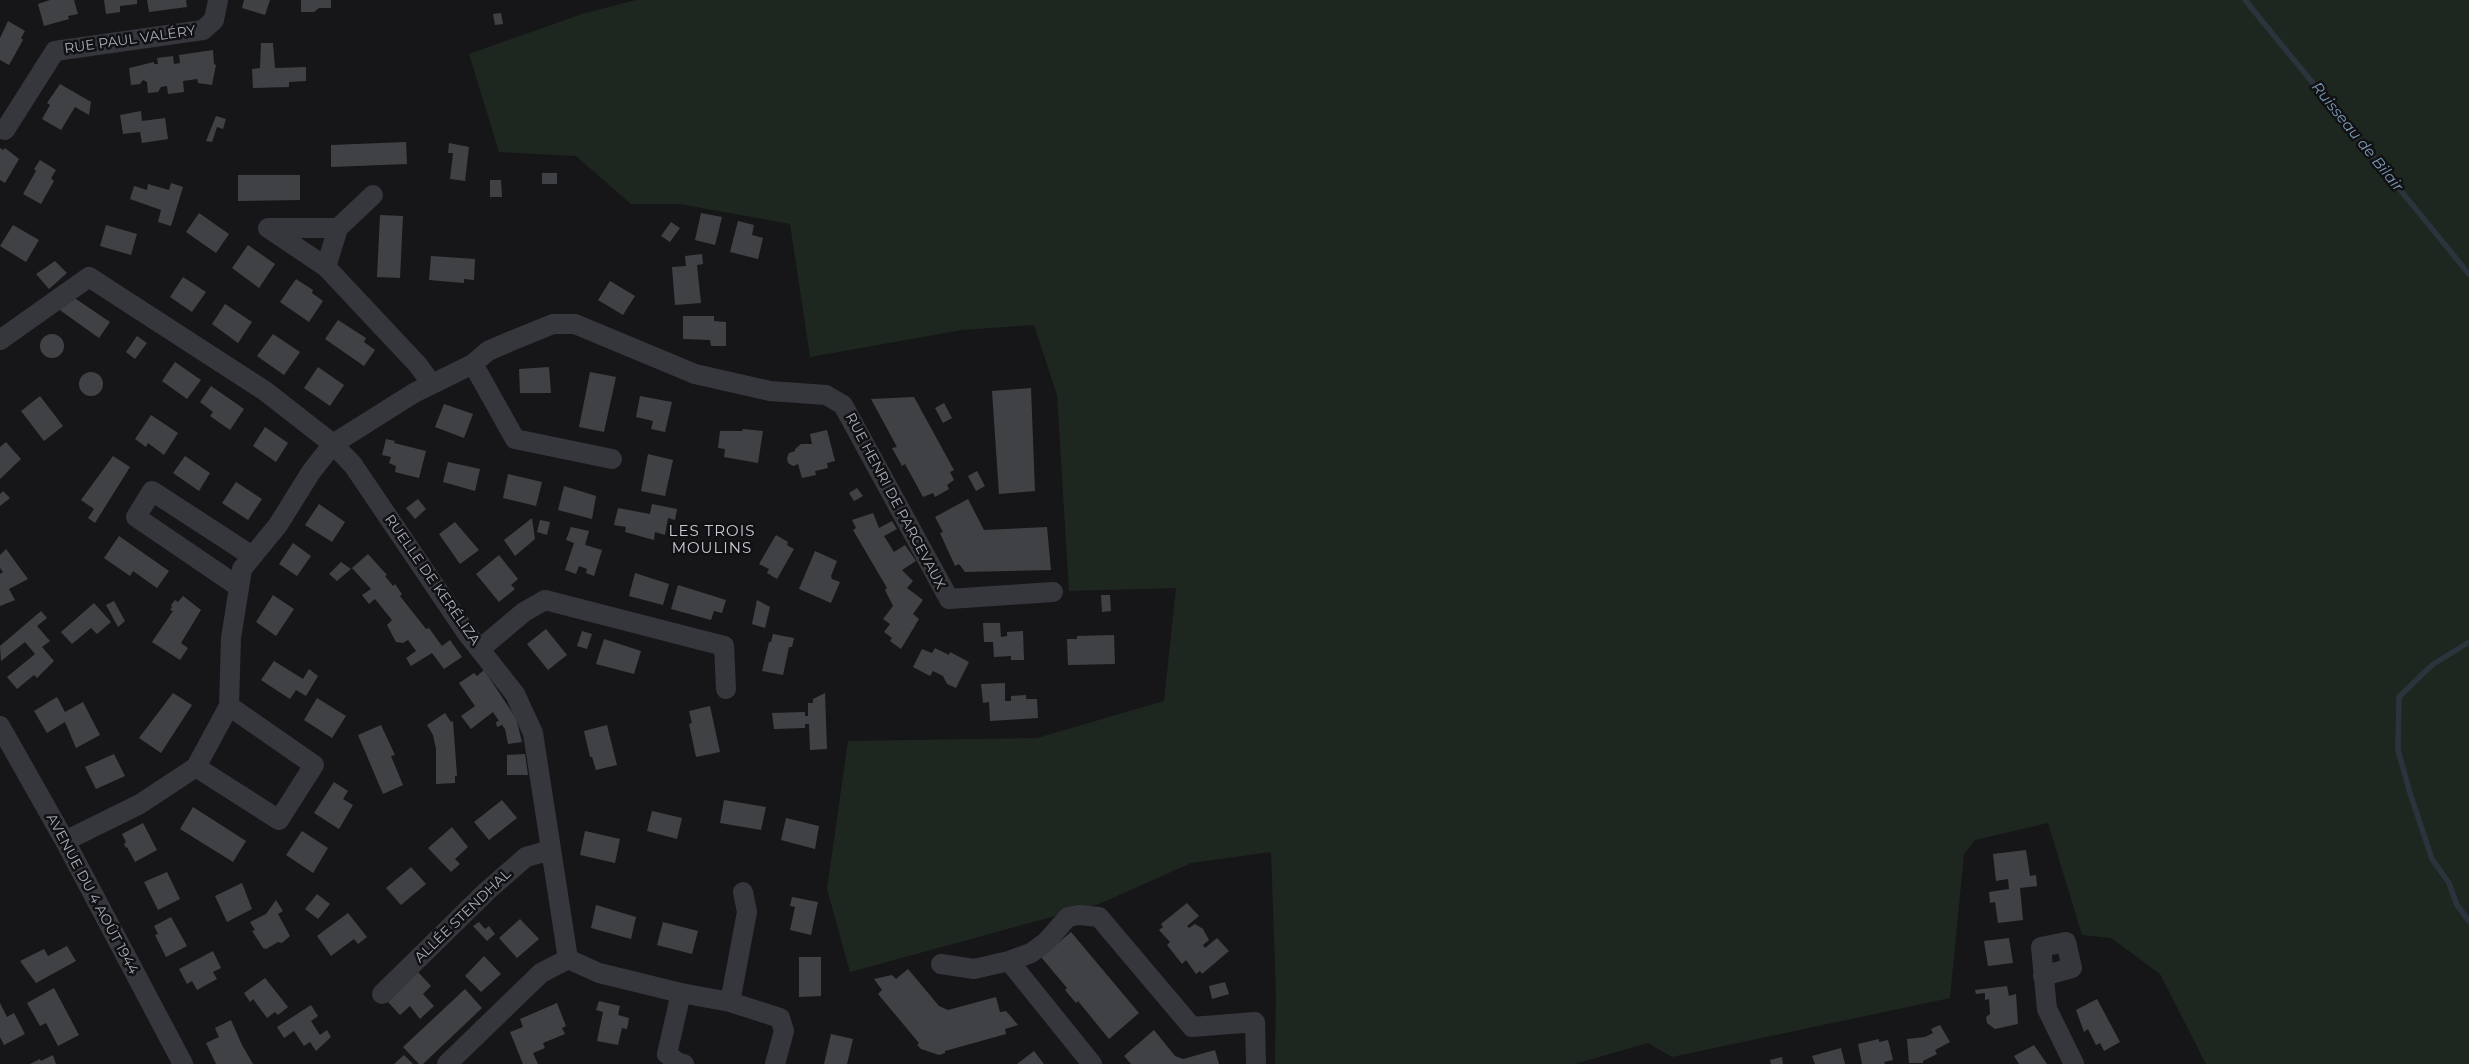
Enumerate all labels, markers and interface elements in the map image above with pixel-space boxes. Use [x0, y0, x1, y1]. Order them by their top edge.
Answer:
street label: RUE PAUL VALÉRY [63, 22, 197, 58]
water label: Ruisseau de Bilair [2307, 79, 2407, 195]
street label: RUE HENRI DE PARCEVAUX [841, 410, 949, 592]
street label: RUELLE DE KERÉLIZA [381, 512, 483, 648]
district label: LES TROIS MOULINS [667, 523, 757, 558]
street label: AVENUE DU 4 AOÛT 1944 [42, 811, 142, 977]
street label: ALLÉE STENDHAL [411, 866, 515, 966]

